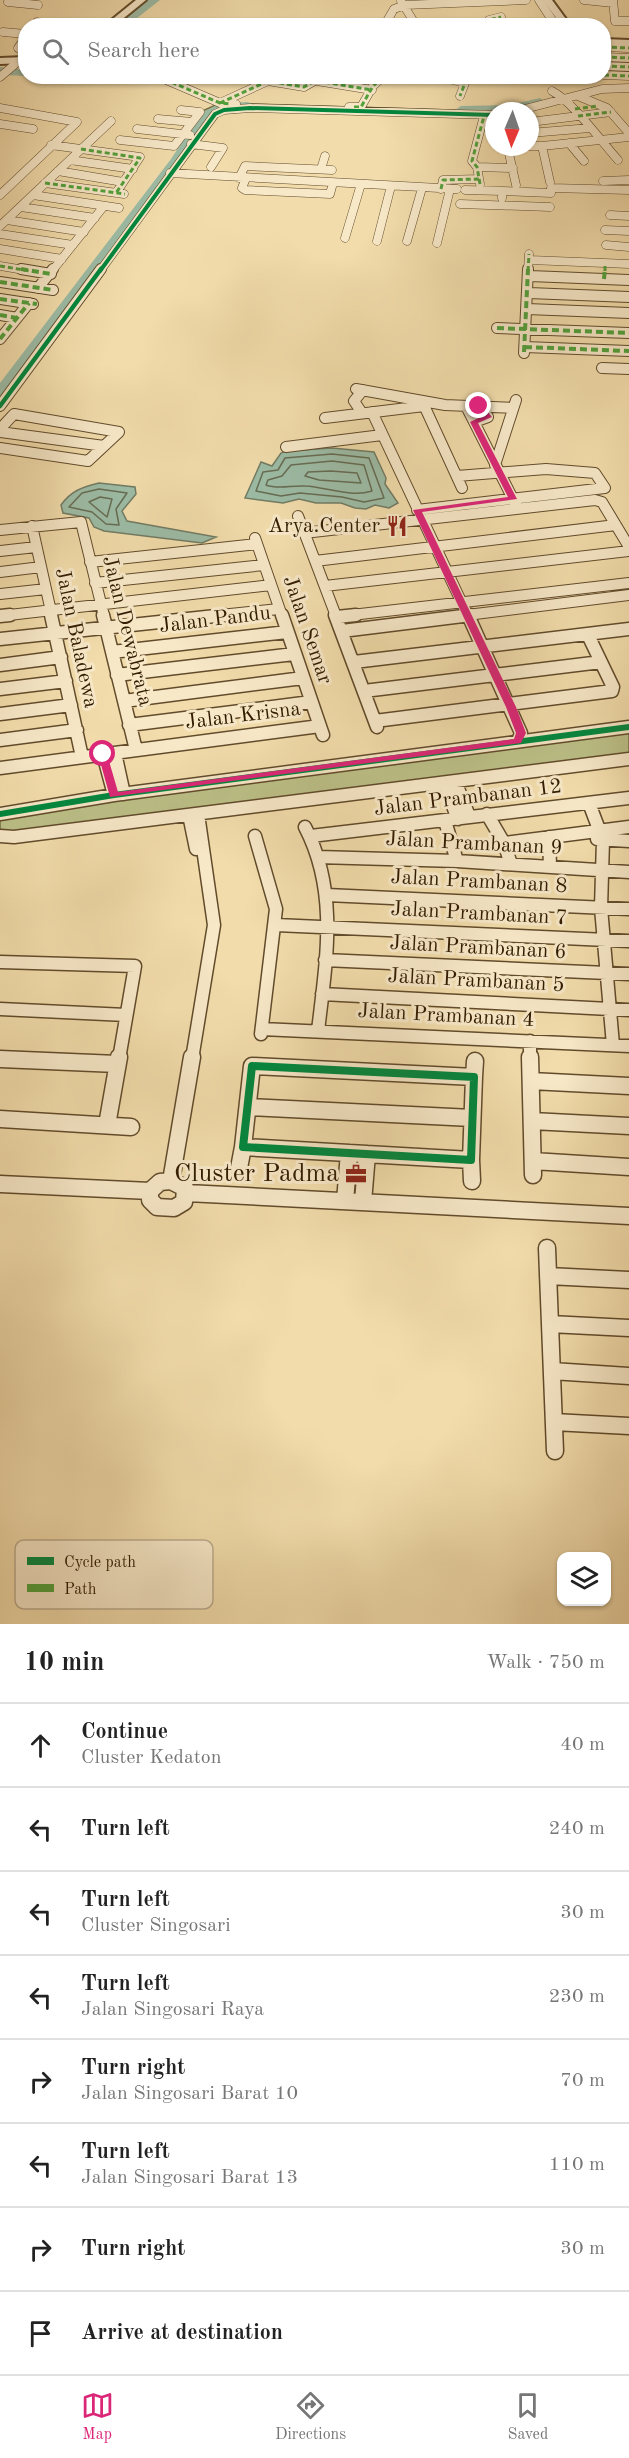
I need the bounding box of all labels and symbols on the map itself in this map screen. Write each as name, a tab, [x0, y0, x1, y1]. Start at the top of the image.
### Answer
north arrow	[485, 102, 539, 156]
route end	[465, 392, 491, 418]
restaurant icon: Arya.Center	[385, 514, 409, 538]
place label: Arya.Center	[268, 516, 380, 537]
street label: Jalan Dewabrata	[98, 554, 156, 708]
street label: Jalan Baladewa	[51, 566, 101, 710]
street label: Jalan Semar	[279, 573, 335, 687]
street label: Jalan Pandu	[158, 603, 272, 637]
street label: Jalan Krisna	[184, 699, 302, 733]
route start	[89, 740, 115, 766]
street label: Jalan Prambanan 12	[373, 776, 563, 820]
street label: Jalan Prambanan 9	[385, 829, 563, 859]
street label: Jalan Prambanan 8	[390, 867, 568, 897]
street label: Jalan Prambanan 7	[390, 899, 568, 929]
street label: Jalan Prambanan 6	[389, 933, 567, 963]
street label: Jalan Prambanan 5	[387, 966, 565, 996]
street label: Jalan Prambanan 4	[357, 1001, 535, 1031]
place label: Cluster Padma	[174, 1161, 339, 1187]
office icon: Cluster Padma	[344, 1162, 368, 1186]
legend	[15, 1540, 213, 1609]
text: Cycle path	[64, 1555, 136, 1571]
text: Path	[64, 1582, 97, 1598]

